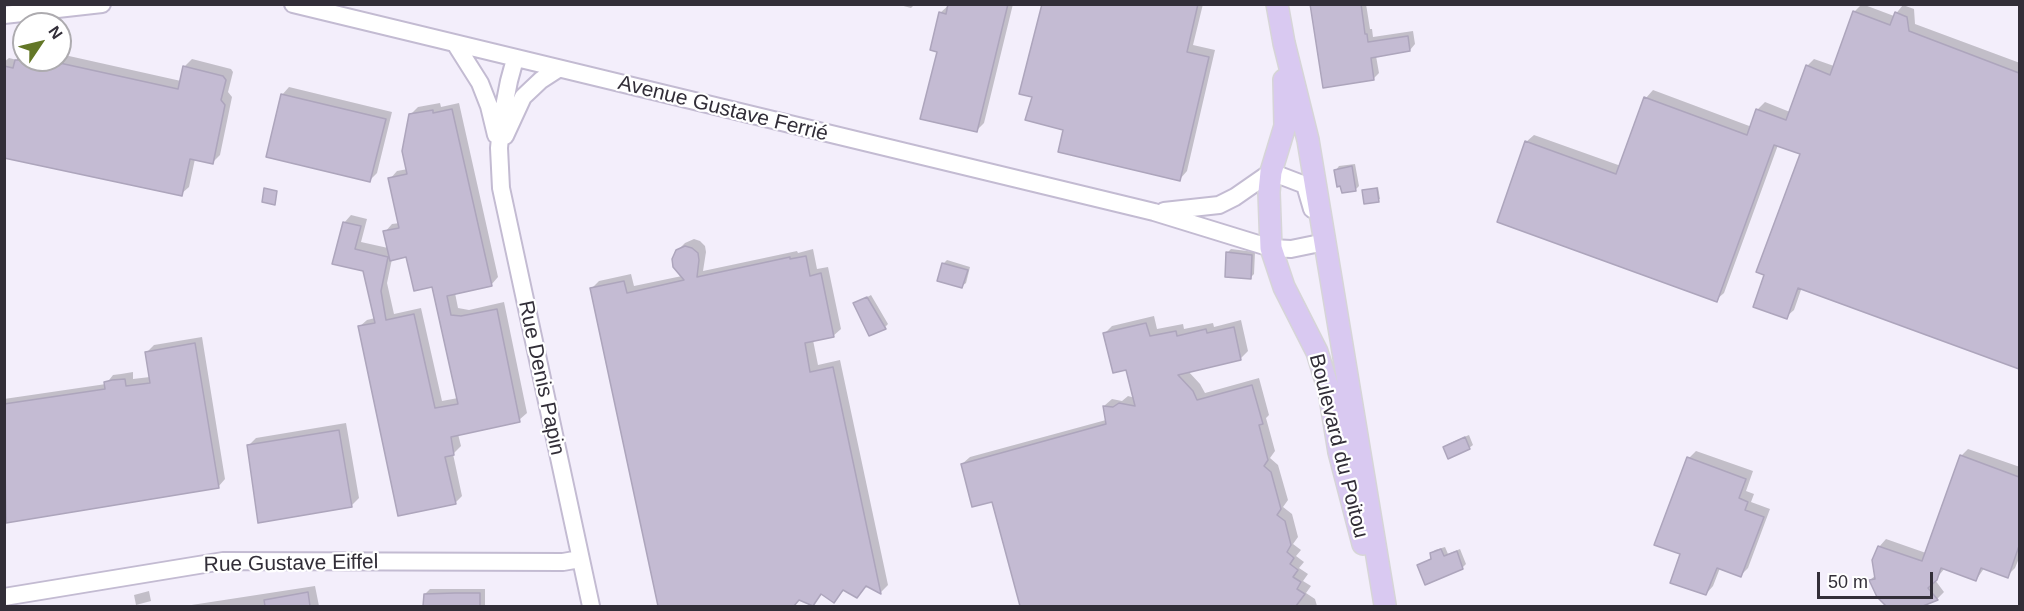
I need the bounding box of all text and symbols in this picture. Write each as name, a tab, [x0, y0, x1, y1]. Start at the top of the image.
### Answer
north arrow	[12, 12, 72, 72]
text: N	[45, 23, 66, 42]
street label: Avenue Gustave Ferrié	[615, 71, 831, 147]
street label: Rue Denis Papin	[512, 298, 570, 458]
street label: Boulevard du Poitou	[1303, 351, 1373, 541]
street label: Rue Gustave Eiffel	[203, 550, 379, 578]
scale bar	[1820, 560, 1936, 598]
text: 50 m	[1828, 572, 1868, 592]

